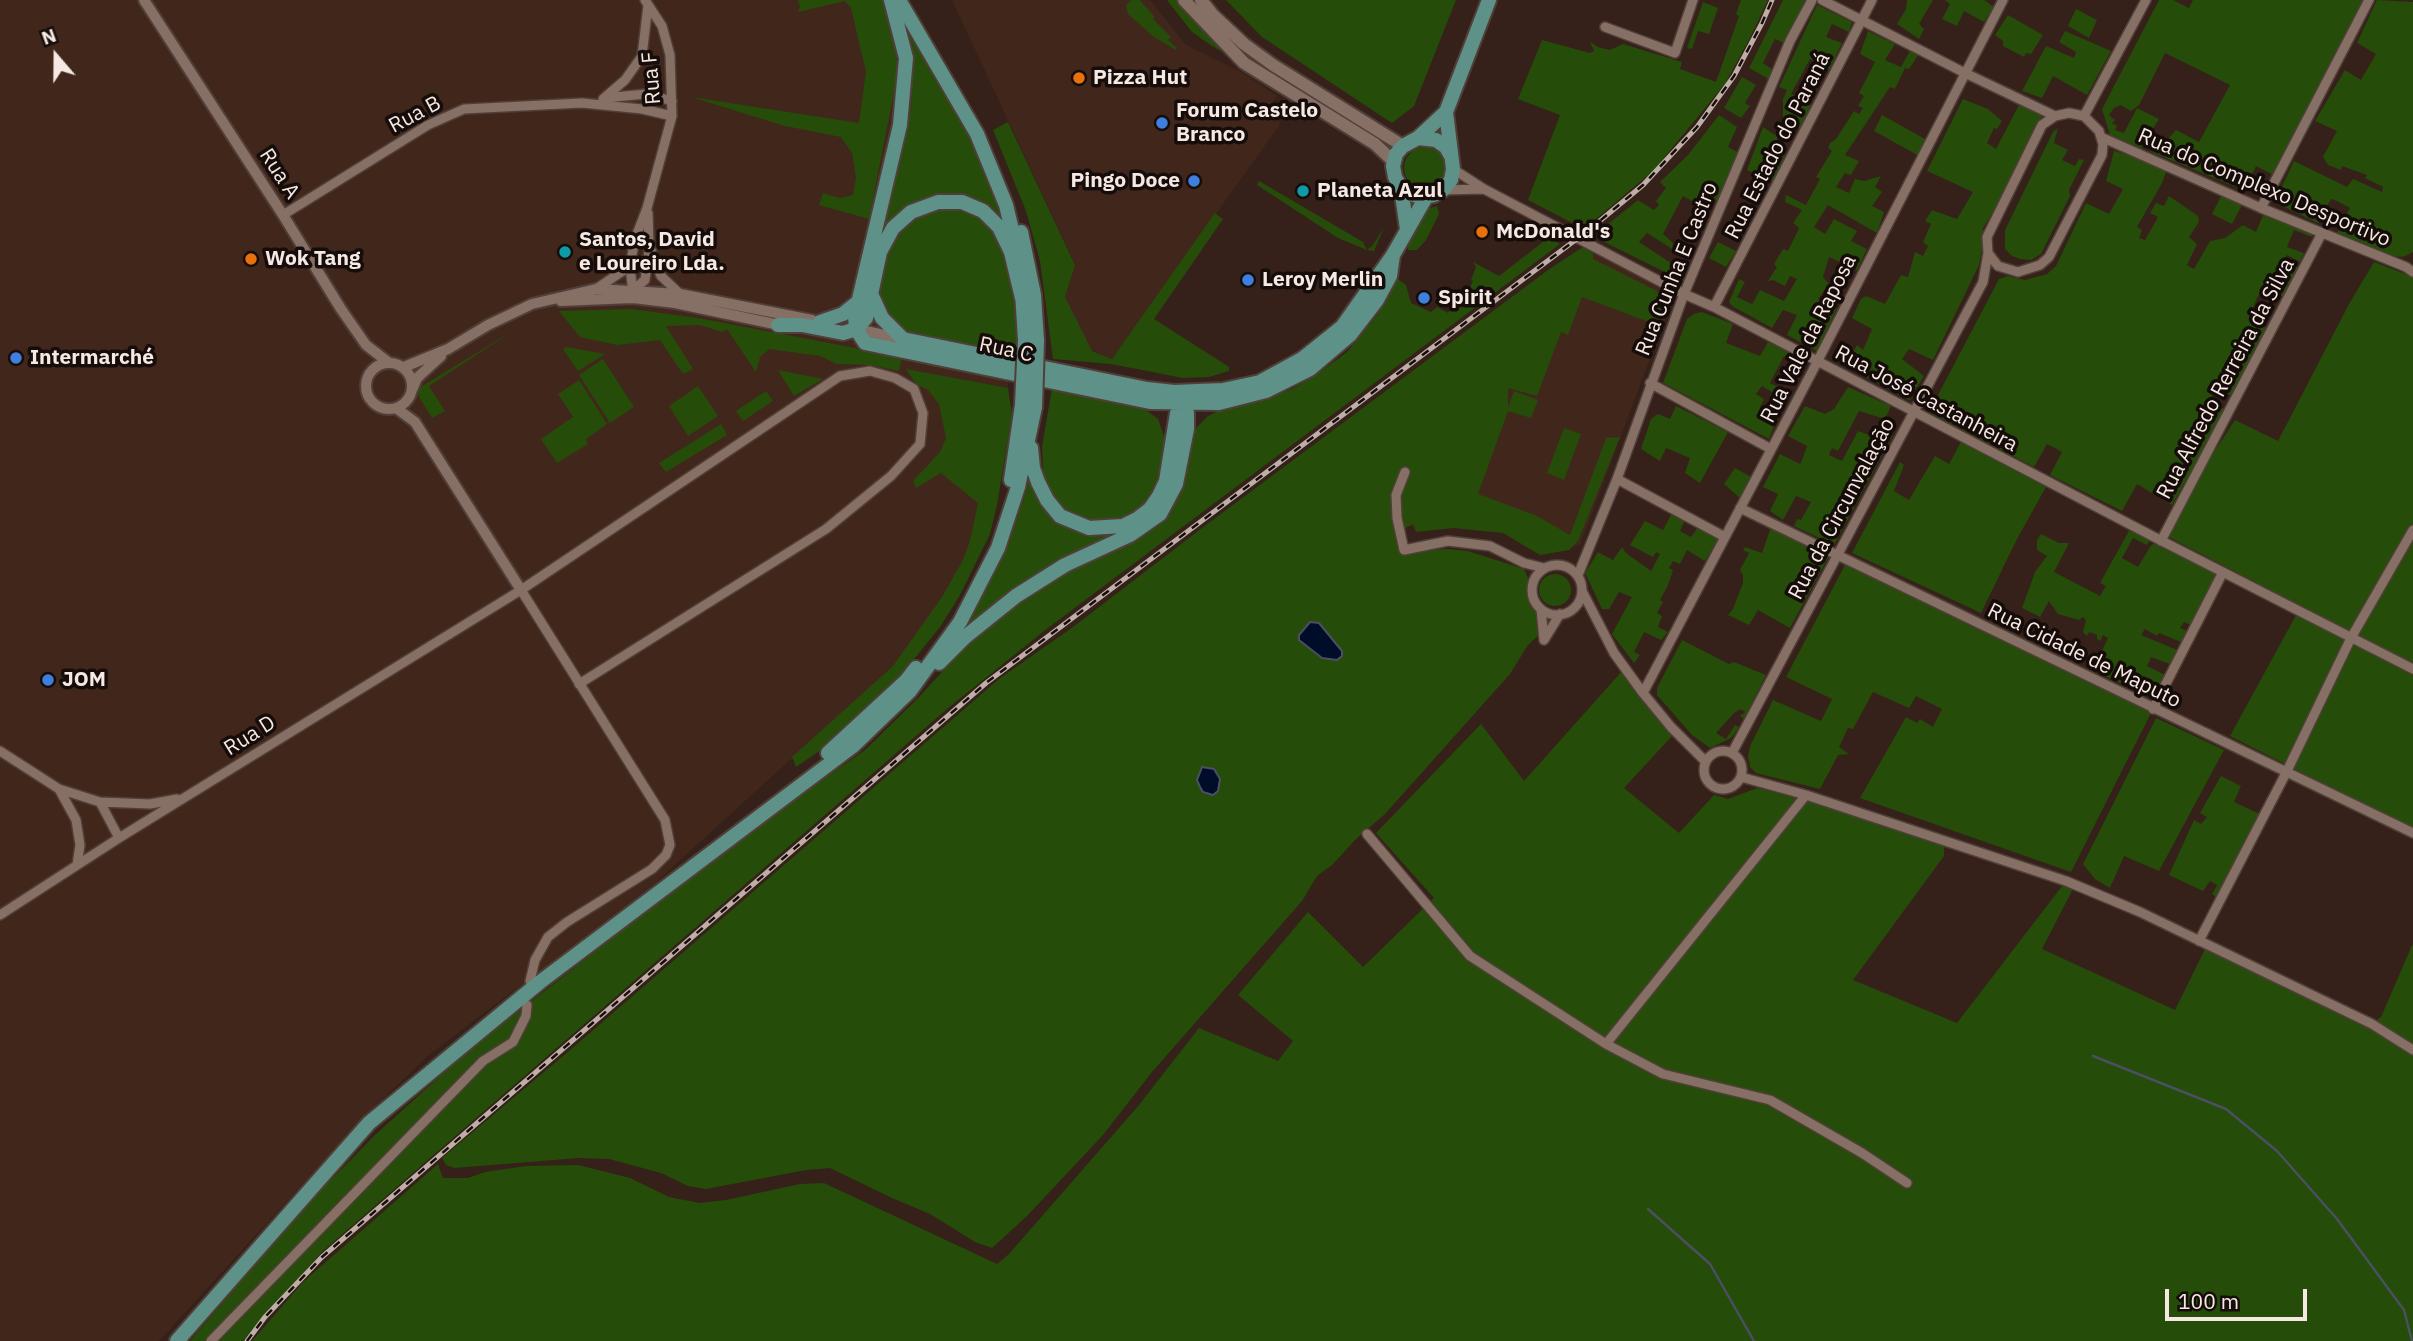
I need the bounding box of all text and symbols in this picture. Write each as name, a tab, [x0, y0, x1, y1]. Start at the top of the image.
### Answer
north arrow	[21, 21, 91, 91]
text: N	[38, 23, 59, 50]
street label: Rua Estado do Paraná	[1720, 49, 1836, 243]
street label: Rua F	[637, 50, 667, 106]
place label: Pizza Hut	[1093, 65, 1187, 91]
marker: Pizza Hut	[1071, 70, 1087, 86]
street label: Rua B	[385, 91, 445, 139]
place label: Forum Castelo Branco	[1176, 98, 1318, 148]
marker: Forum Castelo Branco	[1154, 115, 1170, 131]
street label: Rua do Complexo Desportivo	[2134, 123, 2394, 253]
street label: Rua A	[253, 144, 305, 204]
place label: Pingo Doce	[1070, 168, 1180, 194]
marker: Pingo Doce	[1186, 173, 1202, 189]
place label: Planeta Azul	[1317, 178, 1443, 204]
street label: Rua Cunha E Castro	[1631, 179, 1723, 359]
marker: Planeta Azul	[1295, 183, 1311, 199]
place label: McDonald's	[1496, 219, 1610, 245]
marker: McDonald's	[1474, 224, 1490, 240]
place label: Santos, David e Loureiro Lda.	[579, 227, 725, 277]
marker: Santos, David e Loureiro Lda.	[557, 244, 573, 260]
place label: Wok Tang	[265, 246, 361, 272]
marker: Wok Tang	[243, 251, 259, 267]
street label: Rua Vale da Raposa	[1756, 251, 1862, 427]
street label: Rua Alfredo Rerreira da Silva	[2152, 254, 2300, 504]
place label: Leroy Merlin	[1262, 267, 1383, 293]
marker: Leroy Merlin	[1240, 272, 1256, 288]
place label: Spirit	[1438, 285, 1492, 311]
marker: Spirit	[1416, 290, 1432, 306]
street label: Rua C	[977, 332, 1035, 368]
street label: Rua José Castanheira	[1830, 340, 2022, 458]
place label: Intermarché	[30, 345, 154, 371]
marker: Intermarché	[8, 350, 24, 366]
street label: Rua da Circunvalação	[1783, 414, 1901, 604]
street label: Rua Cidade de Maputo	[1983, 598, 2185, 714]
place label: JOM	[62, 667, 106, 693]
marker: JOM	[40, 672, 56, 688]
street label: Rua D	[220, 711, 280, 761]
scale bar	[2168, 1274, 2310, 1318]
text: 100 m	[2178, 1287, 2239, 1315]

